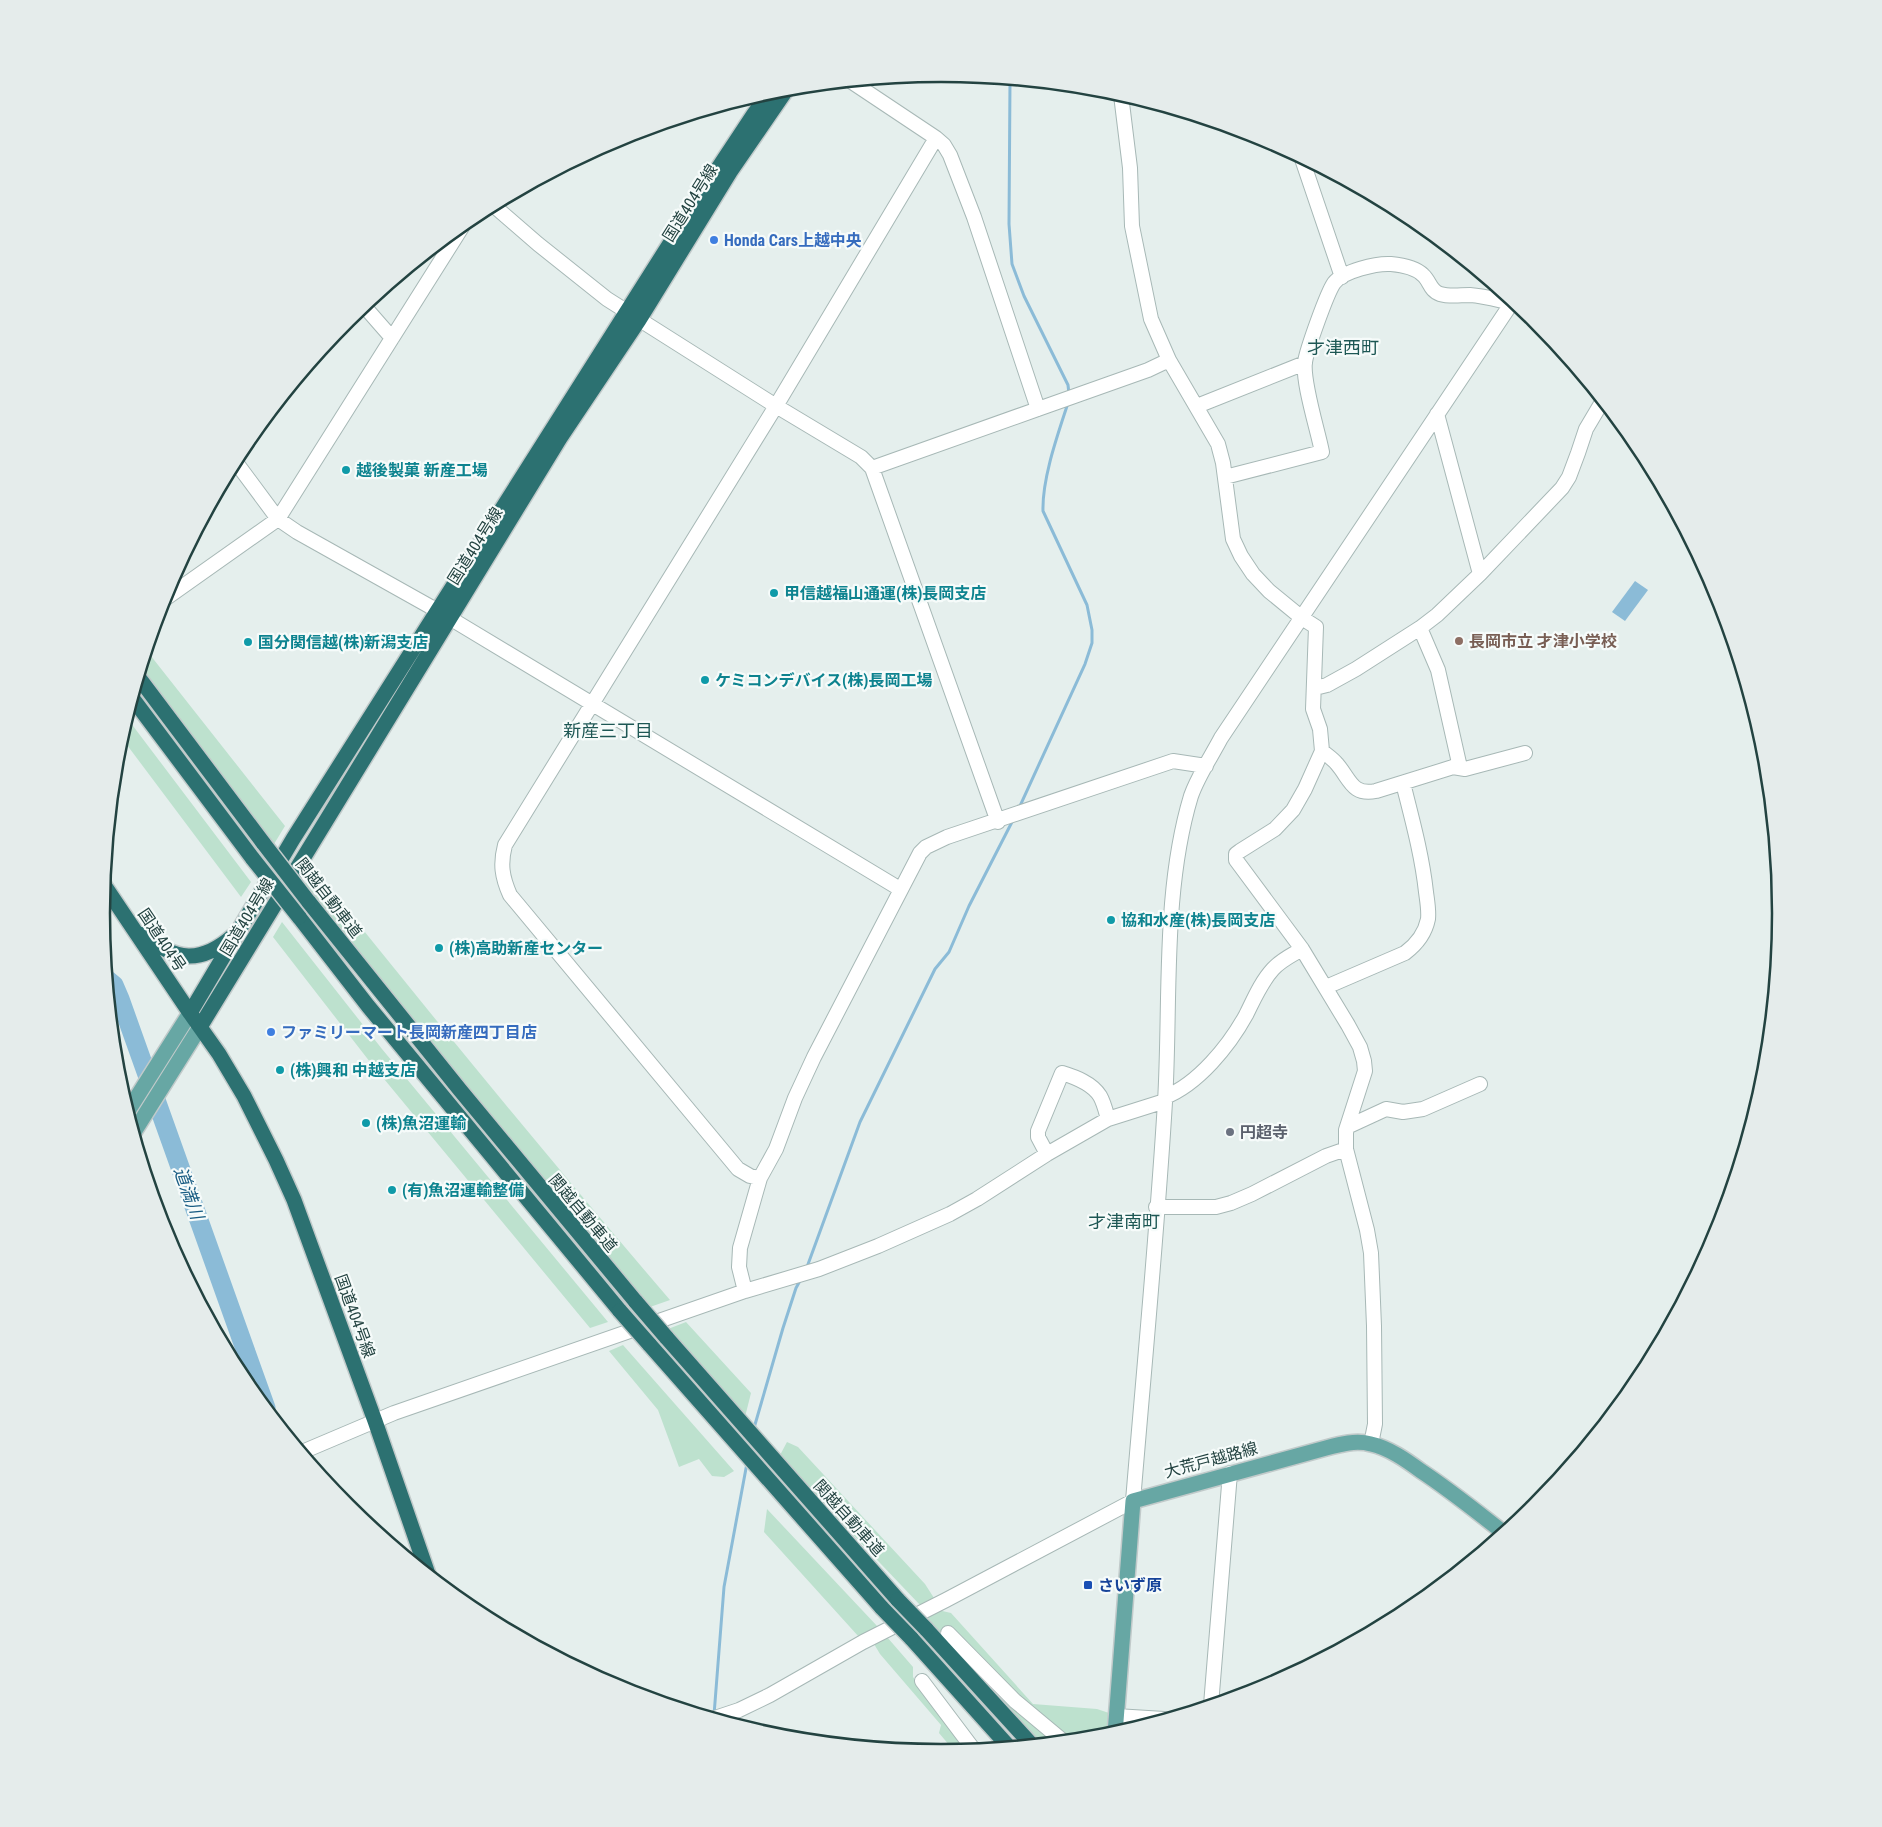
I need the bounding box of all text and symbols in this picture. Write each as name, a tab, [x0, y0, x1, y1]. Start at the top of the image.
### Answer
street label: 国道404号線	[659, 161, 721, 245]
place label: Honda Cars上越中央	[724, 231, 862, 250]
marker: Honda Cars上越中央	[708, 234, 720, 246]
district label: 才津西町	[1307, 337, 1379, 358]
place label: 越後製菓 新産工場	[356, 461, 488, 480]
marker: 越後製菓 新産工場	[340, 464, 352, 476]
street label: 国道404号線	[444, 504, 506, 588]
place label: 甲信越福山通運(株)長岡支店	[784, 584, 986, 603]
marker: 甲信越福山通運(株)長岡支店	[768, 587, 780, 599]
place label: 長岡市立 才津小学校	[1469, 632, 1617, 651]
place label: 国分関信越(株)新潟支店	[258, 633, 428, 652]
marker: 長岡市立 才津小学校	[1453, 635, 1465, 647]
marker: 国分関信越(株)新潟支店	[242, 636, 254, 648]
place label: ケミコンデバイス(株)長岡工場	[715, 671, 932, 690]
marker: ケミコンデバイス(株)長岡工場	[699, 674, 711, 686]
district label: 新産三丁目	[563, 720, 653, 741]
street label: 関越自動車道	[292, 854, 366, 942]
street label: 国道404号線	[216, 875, 278, 959]
street label: 国道404号	[134, 905, 190, 975]
place label: 協和水産(株)長岡支店	[1121, 911, 1275, 930]
marker: 協和水産(株)長岡支店	[1105, 914, 1117, 926]
place label: (株)高助新産センター	[449, 939, 603, 958]
marker: (株)高助新産センター	[433, 942, 445, 954]
place label: ファミリーマート長岡新産四丁目店	[281, 1023, 537, 1042]
marker: ファミリーマート長岡新産四丁目店	[265, 1026, 277, 1038]
place label: (株)興和 中越支店	[290, 1061, 416, 1080]
marker: (株)興和 中越支店	[274, 1064, 286, 1076]
place label: (株)魚沼運輸	[376, 1114, 466, 1133]
marker: (株)魚沼運輸	[360, 1117, 372, 1129]
place label: 円超寺	[1240, 1123, 1288, 1142]
marker: 円超寺	[1224, 1126, 1236, 1138]
water label: 道満川	[170, 1164, 209, 1224]
street label: 関越自動車道	[545, 1170, 621, 1256]
place label: (有)魚沼運輸整備	[402, 1181, 524, 1200]
marker: (有)魚沼運輸整備	[386, 1184, 398, 1196]
district label: 才津南町	[1088, 1211, 1160, 1232]
street label: 国道404号線	[331, 1272, 379, 1360]
street label: 大荒戸越路線	[1162, 1438, 1260, 1482]
street label: 関越自動車道	[810, 1476, 888, 1560]
place label: さいず原	[1098, 1576, 1162, 1595]
marker: さいず原	[1082, 1579, 1094, 1591]

